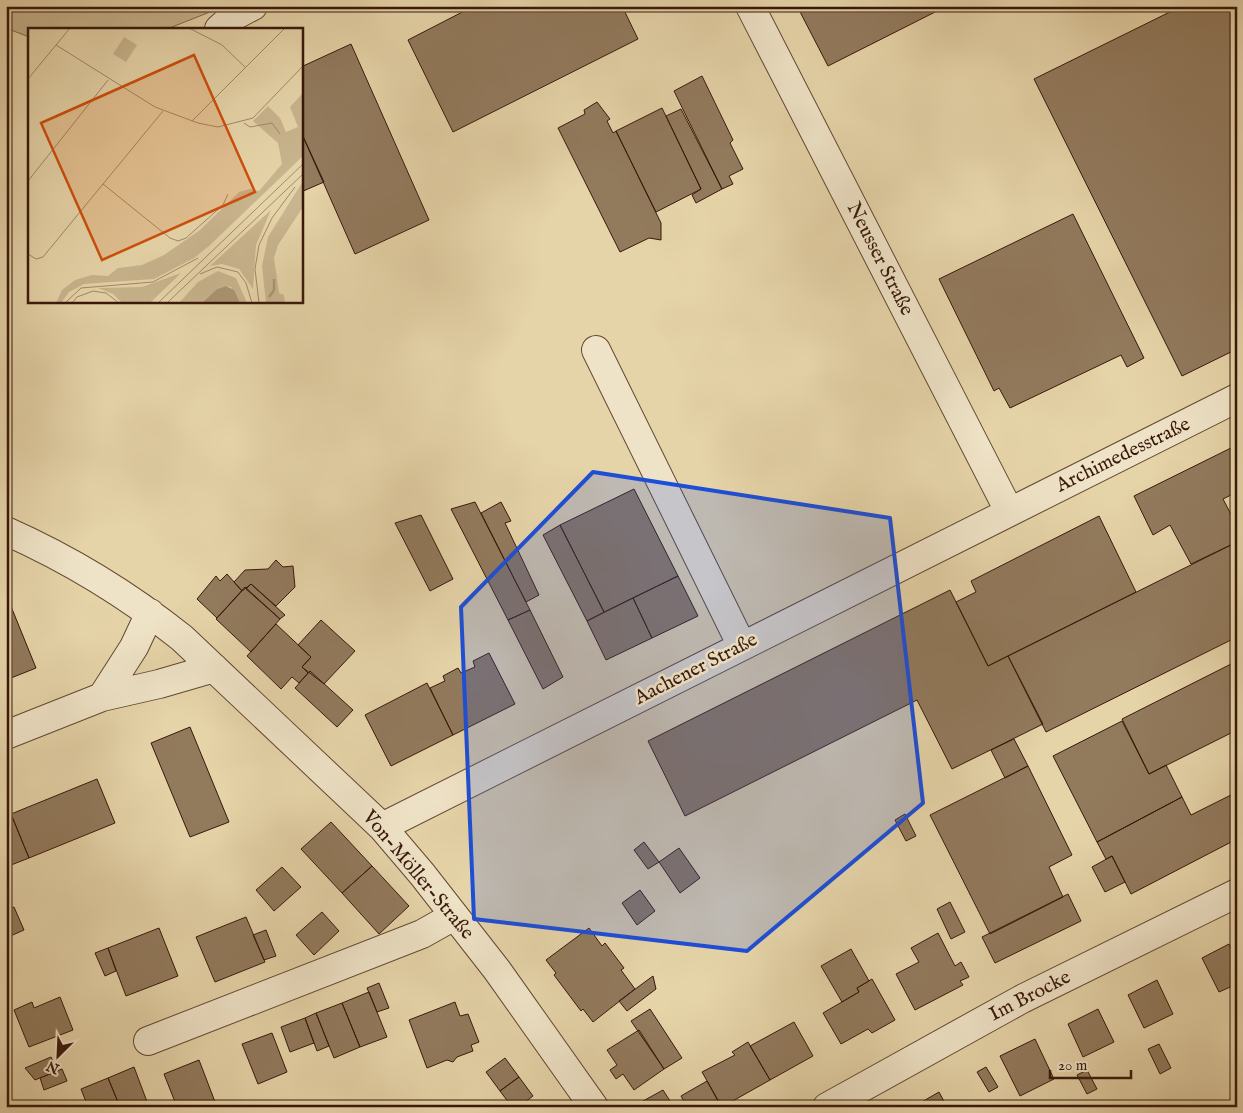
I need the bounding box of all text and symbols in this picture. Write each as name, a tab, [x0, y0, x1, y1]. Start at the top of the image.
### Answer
inset map	[28, 28, 302, 302]
street label: Neusser Straße	[841, 198, 919, 320]
street label: Archimedesstraße	[1051, 412, 1194, 499]
street label: Aachener Straße	[629, 627, 762, 711]
street label: Von-Möller-Straße	[356, 804, 479, 945]
street label: Im Brocke	[985, 965, 1075, 1027]
north arrow	[32, 1030, 82, 1080]
scale bar	[1050, 1048, 1132, 1080]
text: N	[44, 1056, 63, 1078]
text: 20 m	[1058, 1056, 1088, 1075]

